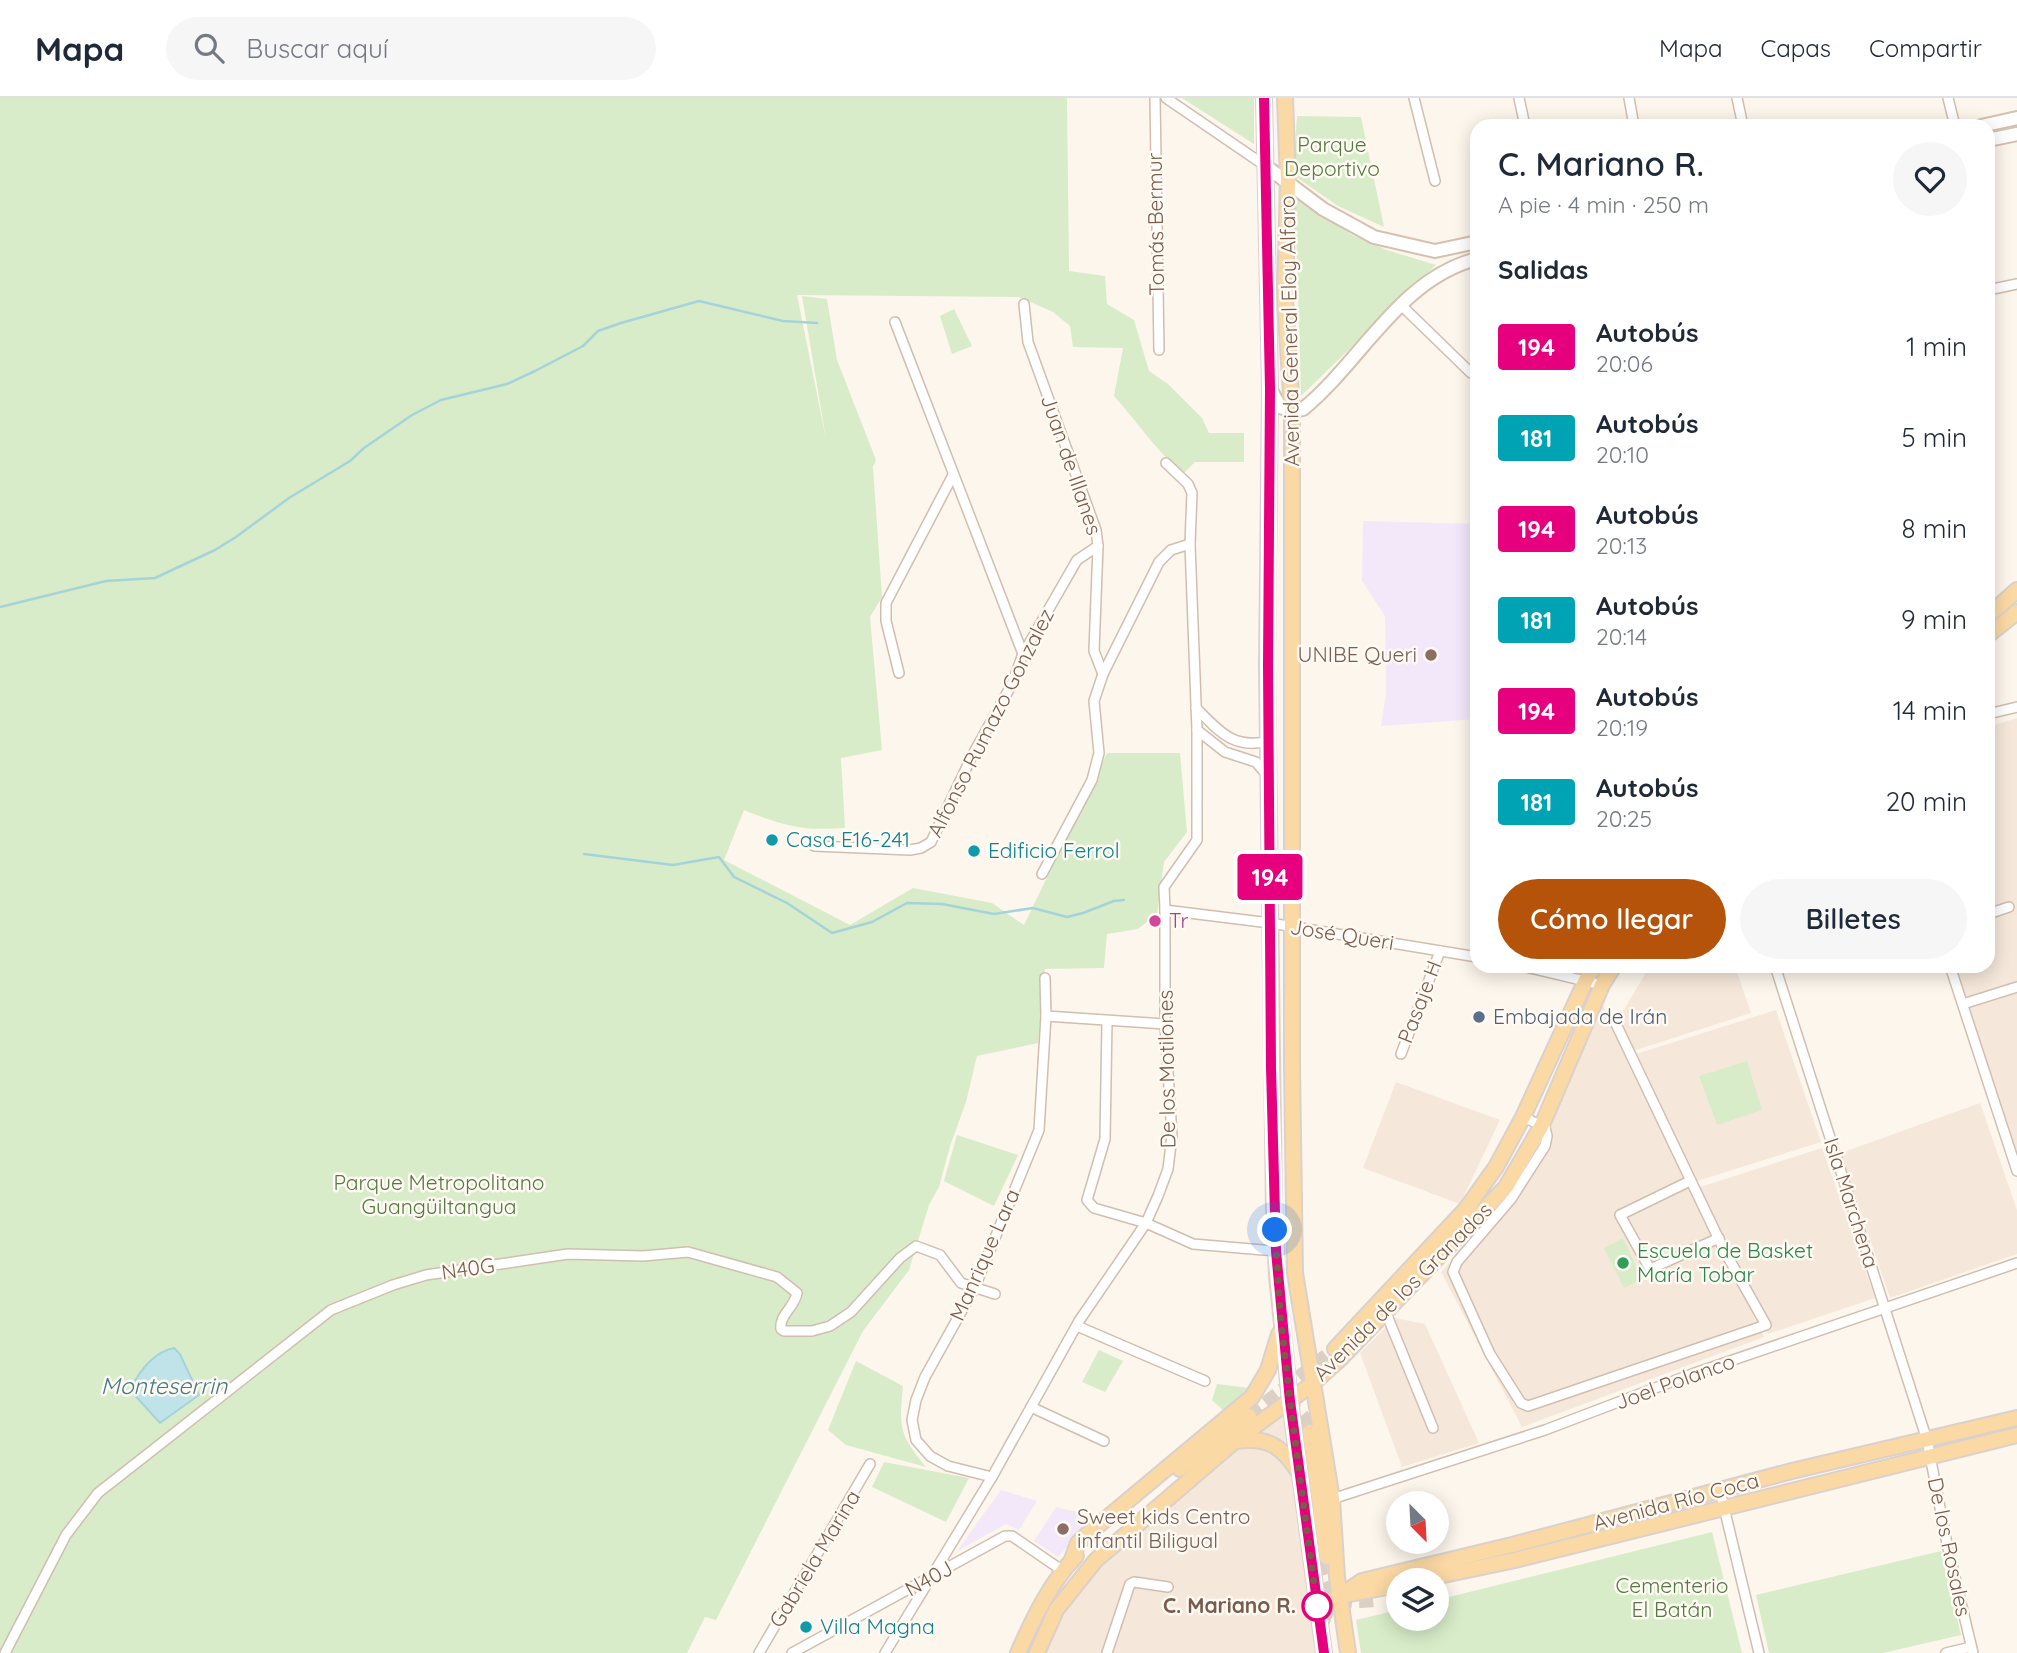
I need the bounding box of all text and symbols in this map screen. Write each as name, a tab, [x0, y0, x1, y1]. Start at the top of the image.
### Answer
search box	[166, 17, 656, 80]
text: Mapa	[35, 28, 124, 69]
icon: search	[190, 29, 228, 67]
text: Buscar aquí	[246, 32, 388, 65]
text: Mapa	[1659, 33, 1723, 63]
text: Capas	[1761, 33, 1831, 63]
text: Compartir	[1869, 33, 1982, 63]
park label: Parque Deportivo	[1284, 131, 1380, 181]
button: heart	[1893, 142, 1967, 216]
text: C. Mariano R.	[1498, 143, 1704, 184]
street label: Tomás Bermur	[1141, 152, 1169, 296]
text: A pie · 4 min · 250 m	[1498, 190, 1709, 219]
street label: Avenida General Eloy Alfaro	[1274, 195, 1304, 467]
text: Salidas	[1498, 253, 1588, 286]
text: Autobús	[1596, 316, 1698, 349]
text: 1 min	[1906, 330, 1967, 363]
text: 194	[1518, 332, 1555, 362]
text: 20:06	[1596, 349, 1653, 378]
street label: Juan de Illanes	[1036, 391, 1108, 538]
text: Autobús	[1596, 407, 1698, 440]
text: 5 min	[1901, 421, 1967, 454]
text: 181	[1521, 423, 1552, 453]
text: 20:10	[1596, 440, 1649, 469]
text: Autobús	[1596, 498, 1698, 531]
text: 8 min	[1902, 512, 1967, 545]
text: 194	[1518, 514, 1555, 544]
text: 20:13	[1596, 531, 1647, 560]
text: Autobús	[1596, 589, 1698, 622]
text: 9 min	[1901, 603, 1967, 636]
street label: Alfonso Rumazo Gonzalez	[921, 604, 1059, 841]
text: 181	[1521, 605, 1552, 635]
text: 20:14	[1596, 622, 1647, 651]
place label: UNIBE Queri	[1297, 641, 1417, 667]
marker: UNIBE Queri	[1423, 647, 1439, 663]
text: Autobús	[1596, 680, 1698, 713]
text: 14 min	[1893, 694, 1967, 727]
text: 194	[1518, 696, 1555, 726]
text: 20:19	[1596, 713, 1648, 742]
text: Autobús	[1596, 771, 1698, 804]
text: 20 min	[1886, 785, 1967, 818]
text: 181	[1521, 787, 1552, 817]
text: 20:25	[1596, 804, 1652, 833]
place label: Casa E16-241	[786, 826, 910, 852]
marker: Casa E16-241	[764, 832, 780, 848]
place label: Edificio Ferrol	[988, 837, 1120, 863]
marker: Edificio Ferrol	[966, 843, 982, 859]
line badge: 194	[1230, 854, 1310, 900]
text: 194	[1251, 862, 1289, 892]
button: Cómo llegar	[1498, 879, 1726, 959]
button: Billetes	[1740, 879, 1967, 959]
place label: Tr	[1169, 907, 1189, 933]
marker: Tr	[1147, 913, 1163, 929]
street label: José Queri	[1288, 913, 1396, 955]
street label: Pasaje H	[1391, 957, 1447, 1047]
street label: De los Motilones	[1152, 990, 1180, 1149]
place label: Embajada de Irán	[1493, 1003, 1667, 1029]
marker: Embajada de Irán	[1471, 1009, 1487, 1025]
street label: Isla Marchena	[1819, 1134, 1885, 1271]
park label: Parque Metropolitano Guangüiltangua	[333, 1169, 545, 1219]
street label: Manrique Lara	[943, 1185, 1025, 1325]
street label: Avenida de los Granados	[1307, 1196, 1497, 1386]
your location	[1257, 1212, 1292, 1247]
place label: Escuela de Basket María Tobar	[1637, 1237, 1813, 1287]
street label: N40G	[440, 1251, 496, 1285]
marker: Escuela de Basket María Tobar	[1615, 1255, 1631, 1271]
street label: Joel Polanco	[1611, 1347, 1738, 1415]
water label: Monteserrin	[101, 1371, 228, 1400]
street label: Avenida Río Coca	[1590, 1466, 1762, 1536]
street label: De los Rosales	[1923, 1475, 1977, 1619]
street label: Gabriela Marina	[763, 1485, 865, 1632]
north arrow	[1386, 1491, 1449, 1554]
map controls	[1386, 1491, 1449, 1631]
place label: Sweet kids Centro infantil Biligual	[1077, 1503, 1250, 1553]
marker: Sweet kids Centro infantil Biligual	[1055, 1521, 1071, 1537]
street label: N40J	[900, 1555, 957, 1602]
button: layers	[1386, 1568, 1449, 1631]
park label: Cementerio El Batán	[1616, 1572, 1728, 1622]
marker: C. Mariano R.	[1302, 1591, 1332, 1621]
place label: C. Mariano R.	[1163, 1592, 1296, 1618]
place label: Villa Magna	[820, 1613, 935, 1639]
marker: Villa Magna	[798, 1619, 814, 1635]

